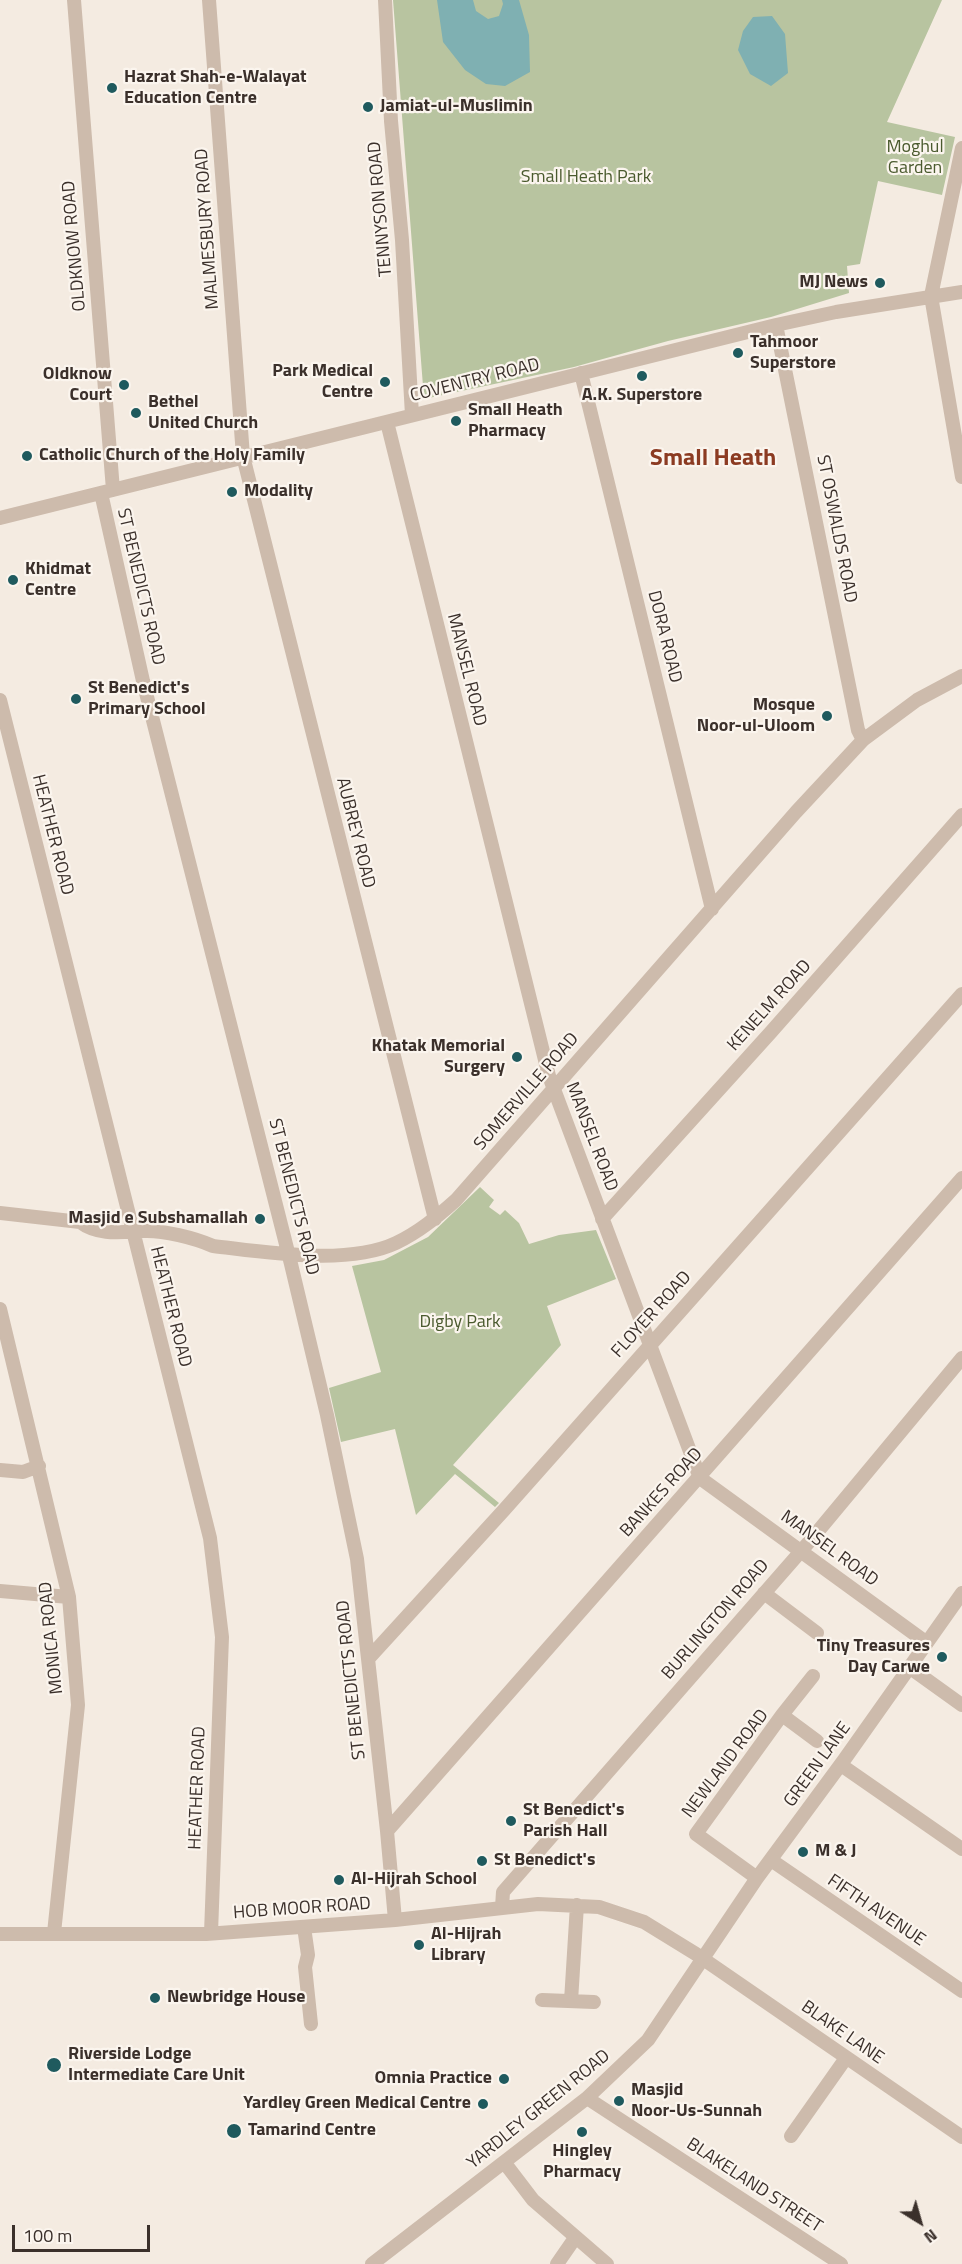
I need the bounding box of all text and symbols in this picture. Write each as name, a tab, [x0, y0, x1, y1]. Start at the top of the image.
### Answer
place label: Hazrat Shah-e-Walayat Education Centre	[124, 67, 307, 110]
marker: Hazrat Shah-e-Walayat Education Centre	[105, 81, 119, 95]
place label: Jamiat-ul-Muslimin	[380, 96, 533, 118]
marker: Jamiat-ul-Muslimin	[361, 100, 375, 114]
park label: Moghul Garden	[886, 137, 944, 180]
street label: TENNYSON ROAD	[364, 140, 398, 278]
street label: MALMESBURY ROAD	[192, 148, 224, 310]
park label: Small Heath Park	[521, 167, 651, 189]
street label: OLDKNOW ROAD	[59, 180, 91, 312]
place label: MJ News	[799, 272, 868, 294]
marker: MJ News	[873, 276, 887, 290]
place label: Tahmoor Superstore	[750, 332, 836, 374]
marker: Tahmoor Superstore	[731, 346, 745, 360]
street label: COVENTRY ROAD	[408, 354, 542, 408]
place label: Park Medical Centre	[272, 361, 373, 404]
place label: Oldknow Court	[43, 364, 112, 406]
marker: A.K. Superstore	[635, 369, 649, 383]
marker: Park Medical Centre	[378, 375, 392, 389]
marker: Oldknow Court	[117, 378, 131, 392]
place label: A.K. Superstore	[582, 385, 702, 407]
place label: Bethel United Church	[148, 392, 258, 434]
place label: Small Heath Pharmacy	[468, 400, 563, 442]
marker: Bethel United Church	[129, 406, 143, 420]
marker: Small Heath Pharmacy	[449, 414, 463, 428]
place label: Catholic Church of the Holy Family	[39, 445, 305, 467]
district label: Small Heath	[650, 445, 776, 473]
marker: Catholic Church of the Holy Family	[20, 449, 34, 463]
street label: ST OSWALDS ROAD	[811, 453, 861, 605]
place label: Modality	[244, 481, 313, 503]
marker: Modality	[225, 485, 239, 499]
street label: ST BENEDICTS ROAD	[111, 506, 169, 668]
place label: Khidmat Centre	[25, 559, 91, 602]
marker: Khidmat Centre	[6, 573, 20, 587]
street label: DORA ROAD	[642, 589, 686, 685]
street label: MANSEL ROAD	[442, 611, 490, 729]
place label: St Benedict's Primary School	[88, 678, 206, 720]
marker: St Benedict's Primary School	[69, 692, 83, 706]
place label: Mosque Noor-ul-Uloom	[697, 695, 815, 738]
marker: Mosque Noor-ul-Uloom	[820, 709, 834, 723]
street label: HEATHER ROAD	[27, 772, 77, 898]
street label: AUBREY ROAD	[331, 776, 379, 890]
street label: KENELM ROAD	[723, 956, 817, 1056]
street label: SOMERVILLE ROAD	[470, 1029, 584, 1155]
place label: Khatak Memorial Surgery	[372, 1036, 505, 1078]
marker: Khatak Memorial Surgery	[510, 1050, 524, 1064]
street label: MANSEL ROAD	[560, 1079, 622, 1195]
street label: ST BENEDICTS ROAD	[263, 1117, 323, 1277]
place label: Masjid e Subshamallah	[68, 1208, 248, 1230]
marker: Masjid e Subshamallah	[253, 1212, 267, 1226]
street label: HEATHER ROAD	[145, 1244, 195, 1370]
street label: FLOYER ROAD	[608, 1267, 696, 1363]
park label: Digby Park	[419, 1312, 501, 1334]
street label: BANKES ROAD	[616, 1444, 708, 1542]
street label: MANSEL ROAD	[776, 1506, 882, 1592]
street label: BURLINGTON ROAD	[658, 1555, 774, 1685]
street label: MONICA ROAD	[35, 1581, 69, 1695]
street label: ST BENEDICTS ROAD	[333, 1599, 371, 1761]
place label: Tiny Treasures Day Carwe	[817, 1636, 930, 1678]
marker: Tiny Treasures Day Carwe	[935, 1650, 949, 1664]
street label: NEWLAND ROAD	[678, 1705, 774, 1823]
street label: GREEN LANE	[780, 1718, 856, 1812]
street label: HEATHER ROAD	[185, 1726, 211, 1850]
place label: St Benedict's Parish Hall	[523, 1800, 624, 1842]
marker: St Benedict's Parish Hall	[504, 1814, 518, 1828]
place label: M & J	[815, 1841, 856, 1863]
marker: M & J	[796, 1845, 810, 1859]
place label: St Benedict's	[494, 1850, 595, 1872]
marker: St Benedict's	[475, 1854, 489, 1868]
place label: Al-Hijrah School	[351, 1869, 477, 1891]
street label: FIFTH AVENUE	[823, 1870, 929, 1952]
marker: Al-Hijrah School	[332, 1873, 346, 1887]
street label: HOB MOOR ROAD	[232, 1893, 372, 1925]
place label: Al-Hijrah Library	[431, 1924, 501, 1966]
marker: Al-Hijrah Library	[412, 1938, 426, 1952]
place label: Newbridge House	[167, 1987, 305, 2009]
marker: Newbridge House	[148, 1991, 162, 2005]
street label: BLAKE LANE	[796, 1997, 888, 2069]
place label: Riverside Lodge Intermediate Care Unit	[68, 2044, 245, 2086]
street label: YARDLEY GREEN ROAD	[463, 2046, 615, 2174]
marker: Riverside Lodge Intermediate Care Unit	[45, 2056, 63, 2074]
place label: Omnia Practice	[375, 2068, 492, 2090]
marker: Omnia Practice	[497, 2072, 511, 2086]
place label: Masjid Noor-Us-Sunnah	[631, 2080, 762, 2122]
place label: Yardley Green Medical Centre	[243, 2093, 471, 2115]
marker: Masjid Noor-Us-Sunnah	[612, 2094, 626, 2108]
marker: Yardley Green Medical Centre	[476, 2097, 490, 2111]
place label: Tamarind Centre	[248, 2120, 376, 2142]
marker: Tamarind Centre	[225, 2122, 243, 2140]
marker: Hingley Pharmacy	[575, 2125, 589, 2139]
street label: BLAKELAND STREET	[682, 2134, 826, 2238]
place label: Hingley Pharmacy	[543, 2141, 621, 2184]
north arrow	[890, 2192, 950, 2252]
scale bar	[15, 2213, 153, 2251]
text: 100 m	[23, 2222, 72, 2249]
text: N	[919, 2223, 942, 2249]

